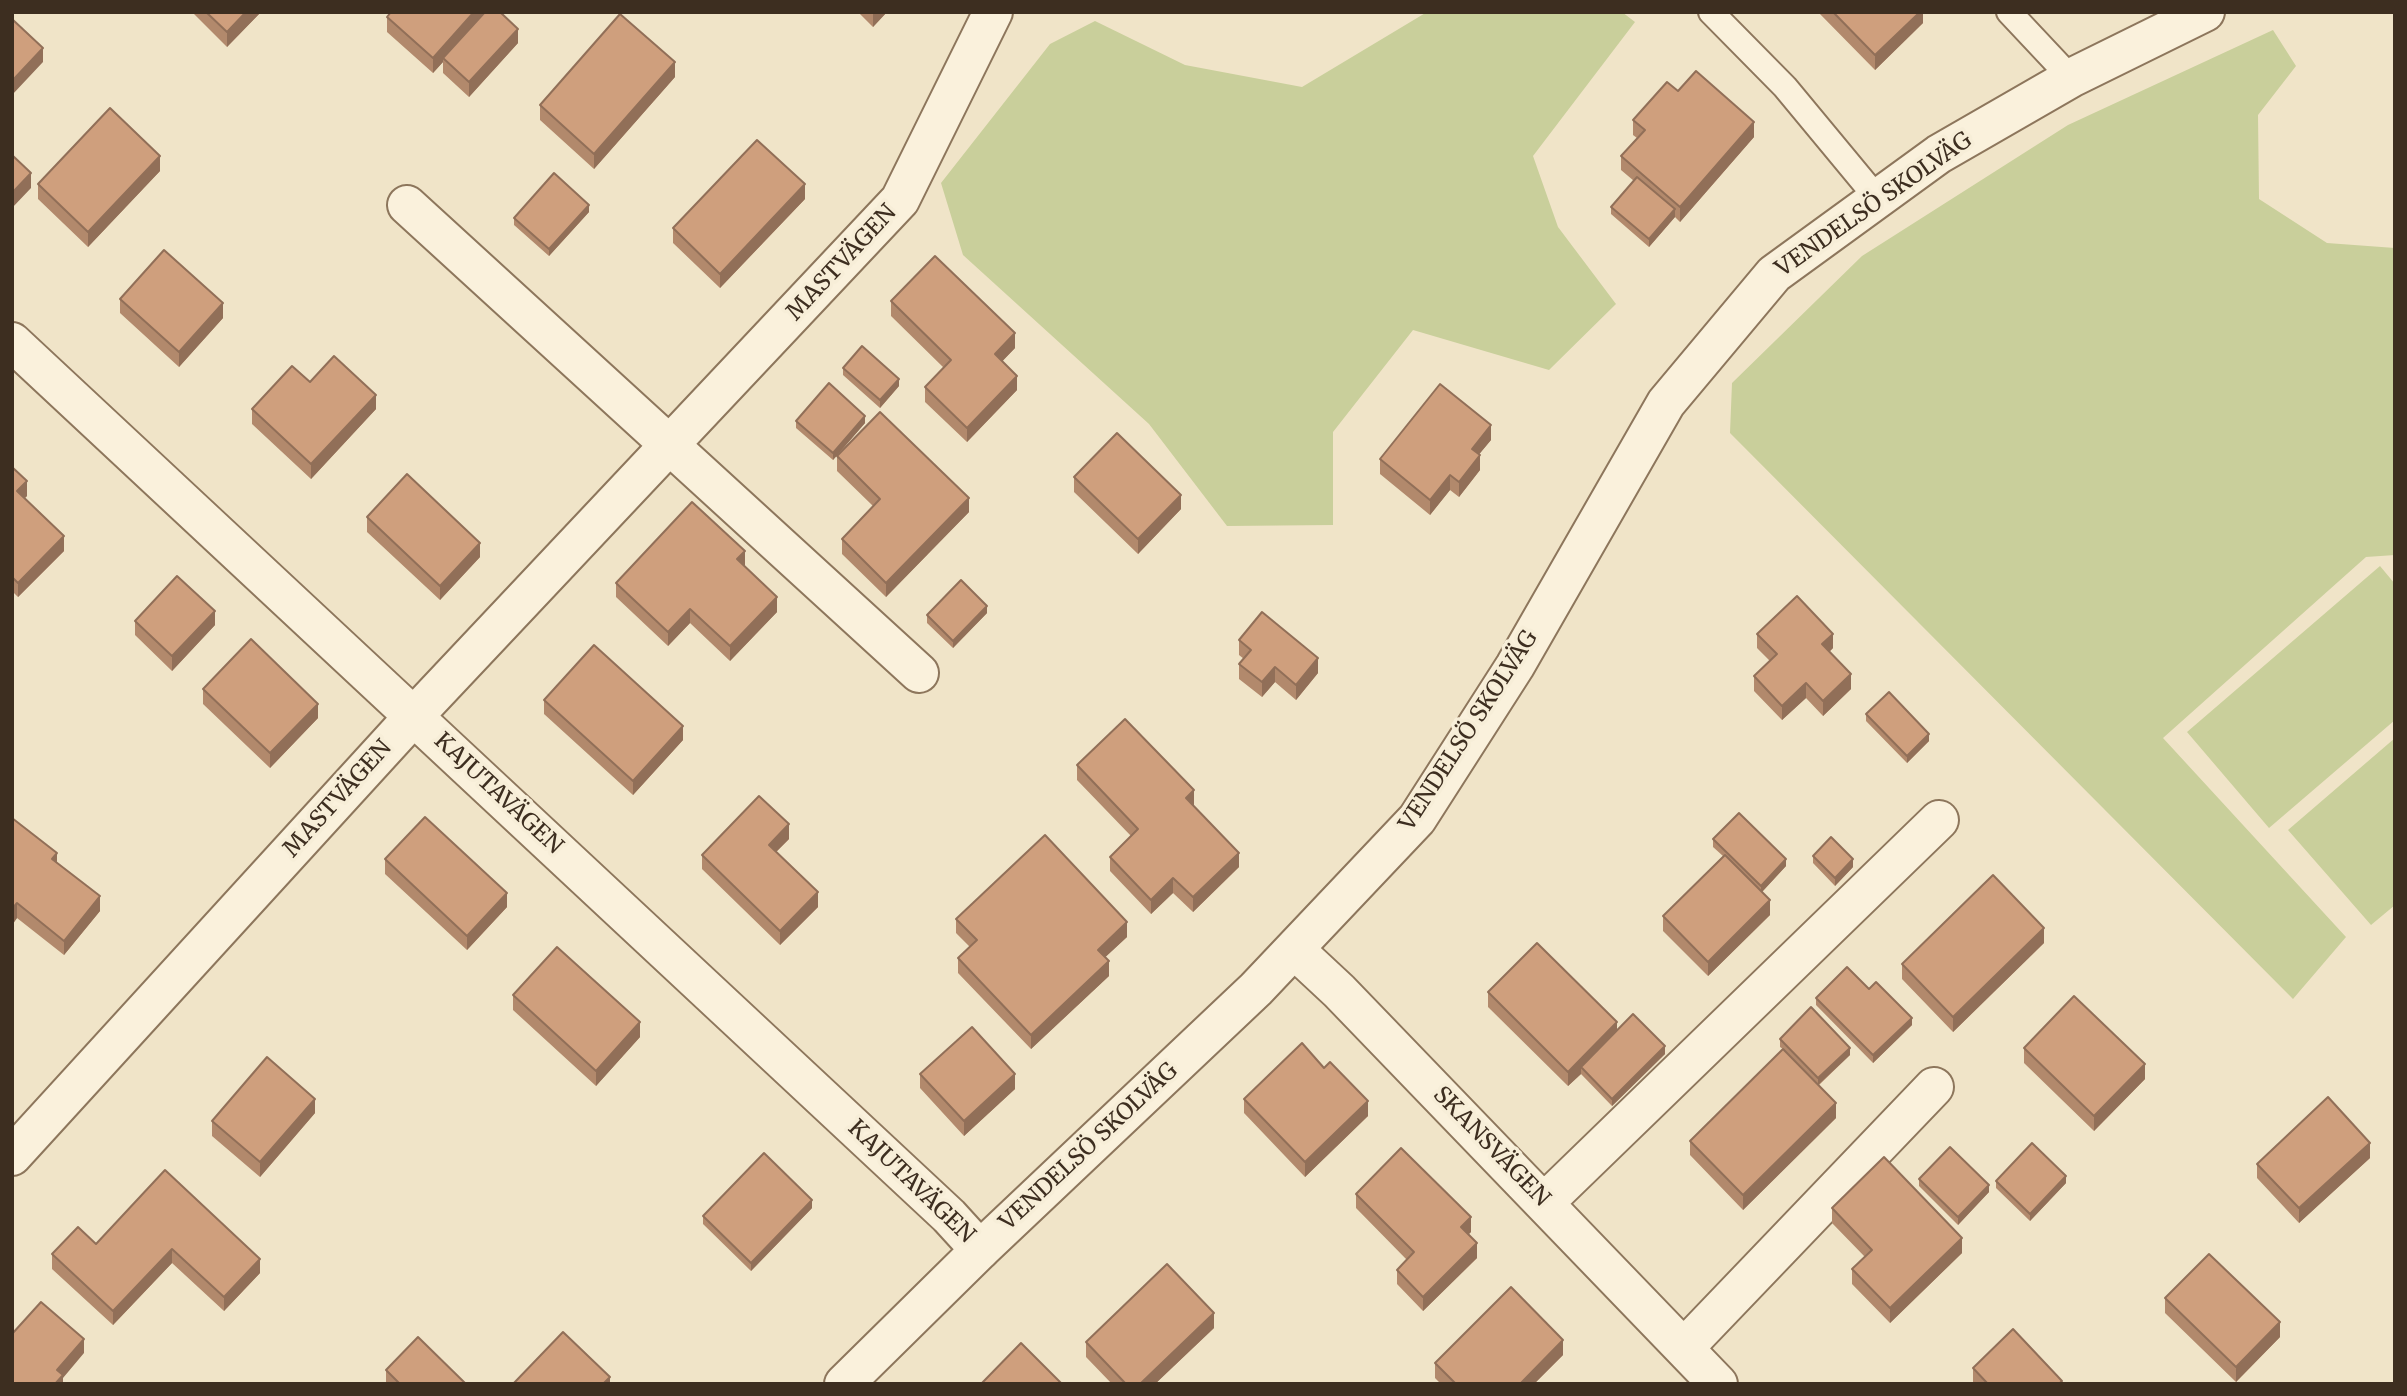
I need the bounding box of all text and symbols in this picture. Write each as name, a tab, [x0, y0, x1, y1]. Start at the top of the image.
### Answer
street label: VENDELSÖ SKOLVÄG	[1771, 127, 1977, 283]
street label: MASTVÄGEN	[781, 200, 903, 326]
street label: VENDELSÖ SKOLVÄG	[1394, 626, 1544, 836]
street label: KAJUTAVÄGEN	[428, 727, 568, 861]
street label: MASTVÄGEN	[278, 735, 398, 863]
street label: VENDELSÖ SKOLVÄG	[994, 1057, 1184, 1237]
street label: SKANSVÄGEN	[1427, 1081, 1555, 1213]
street label: KAJUTAVÄGEN	[842, 1115, 980, 1249]

